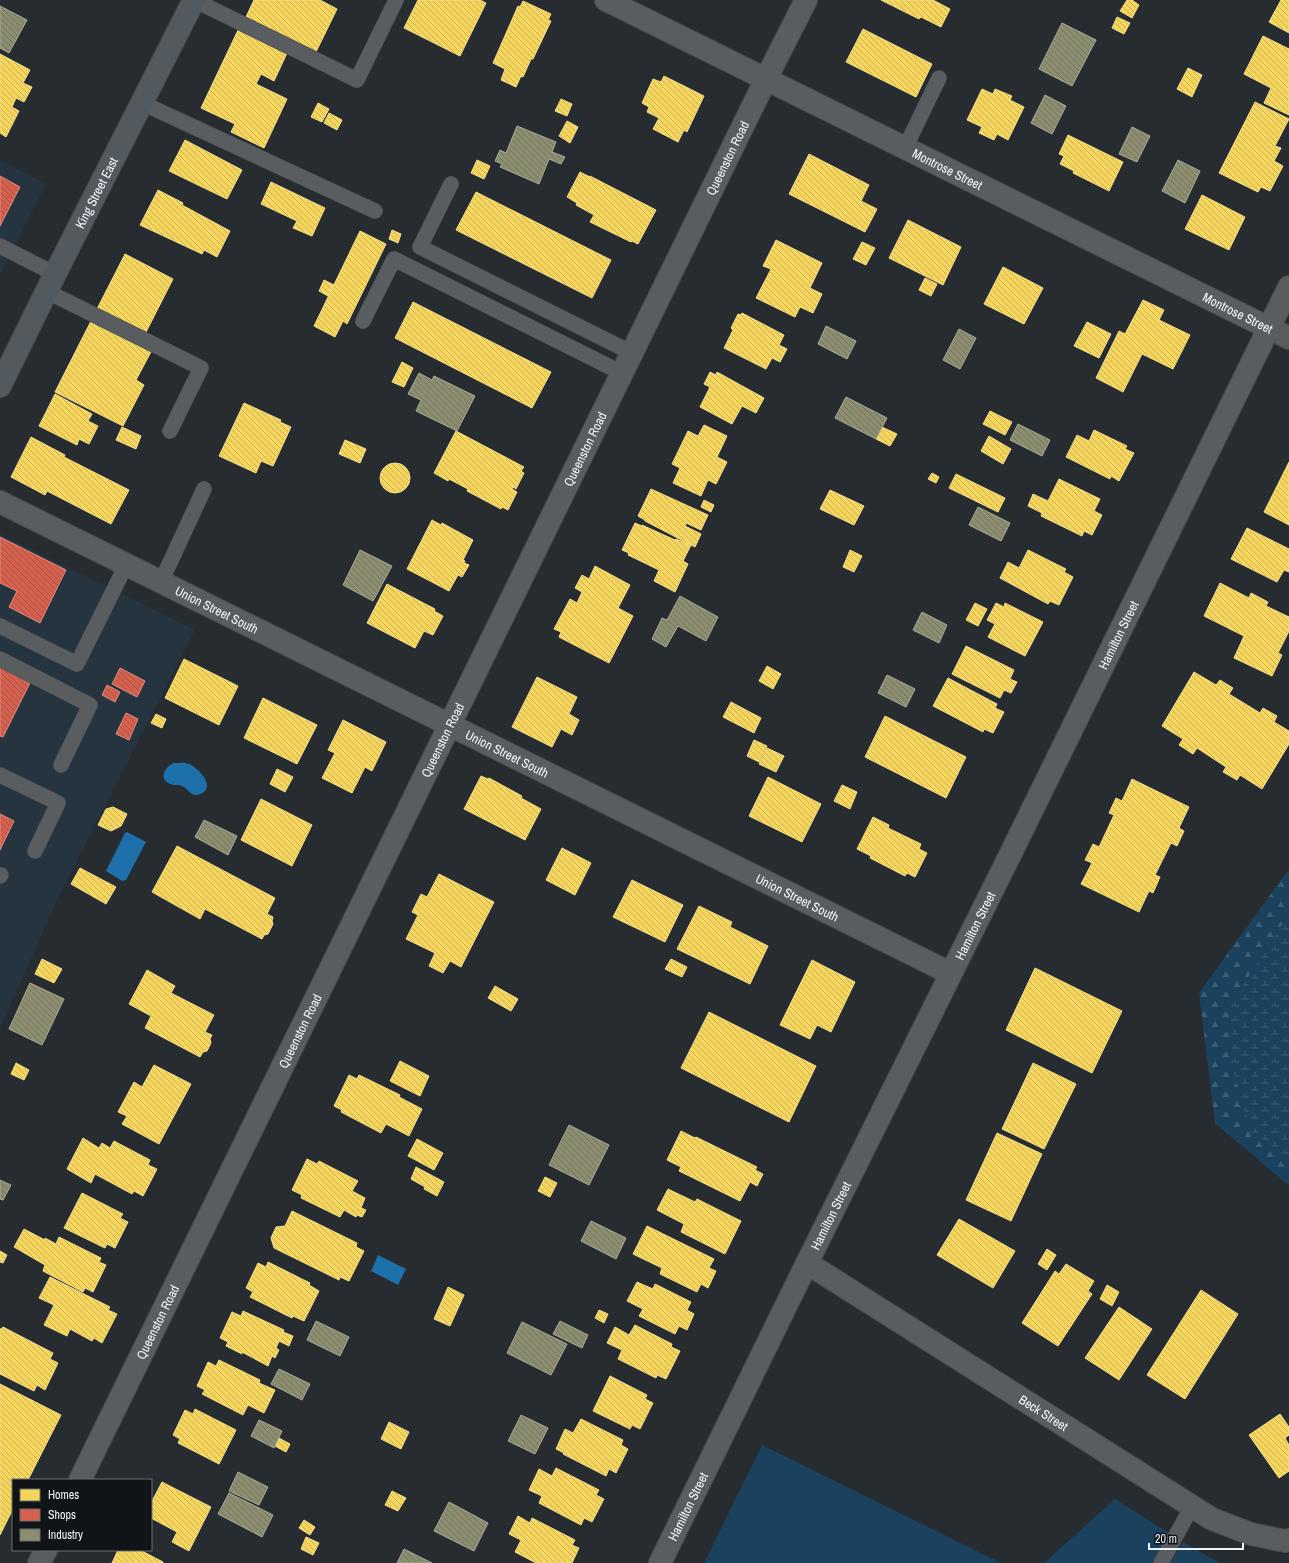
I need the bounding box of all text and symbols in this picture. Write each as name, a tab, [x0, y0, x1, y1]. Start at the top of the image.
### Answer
street label: Queenston Road	[702, 118, 753, 198]
street label: Montrose Street	[910, 145, 985, 193]
street label: King Street East	[71, 154, 121, 231]
street label: Montrose Street	[1200, 288, 1276, 337]
street label: Queenston Road	[559, 409, 610, 489]
street label: Union Street South	[172, 582, 261, 637]
street label: Hamilton Street	[1094, 598, 1142, 672]
street label: Queenston Road	[417, 700, 468, 780]
street label: Union Street South	[463, 726, 552, 781]
street label: Union Street South	[753, 870, 842, 925]
street label: Hamilton Street	[951, 889, 999, 963]
street label: Queenston Road	[274, 991, 325, 1071]
street label: Hamilton Street	[806, 1179, 855, 1253]
street label: Queenston Road	[132, 1282, 183, 1362]
street label: Beck Street	[1016, 1391, 1072, 1435]
street label: Hamilton Street	[664, 1469, 712, 1543]
legend	[12, 1479, 152, 1551]
text: Homes	[48, 1487, 79, 1503]
text: Shops	[48, 1507, 76, 1523]
scale bar	[1149, 1525, 1243, 1551]
text: Industry	[48, 1527, 83, 1543]
text: 20 m	[1155, 1531, 1177, 1547]

